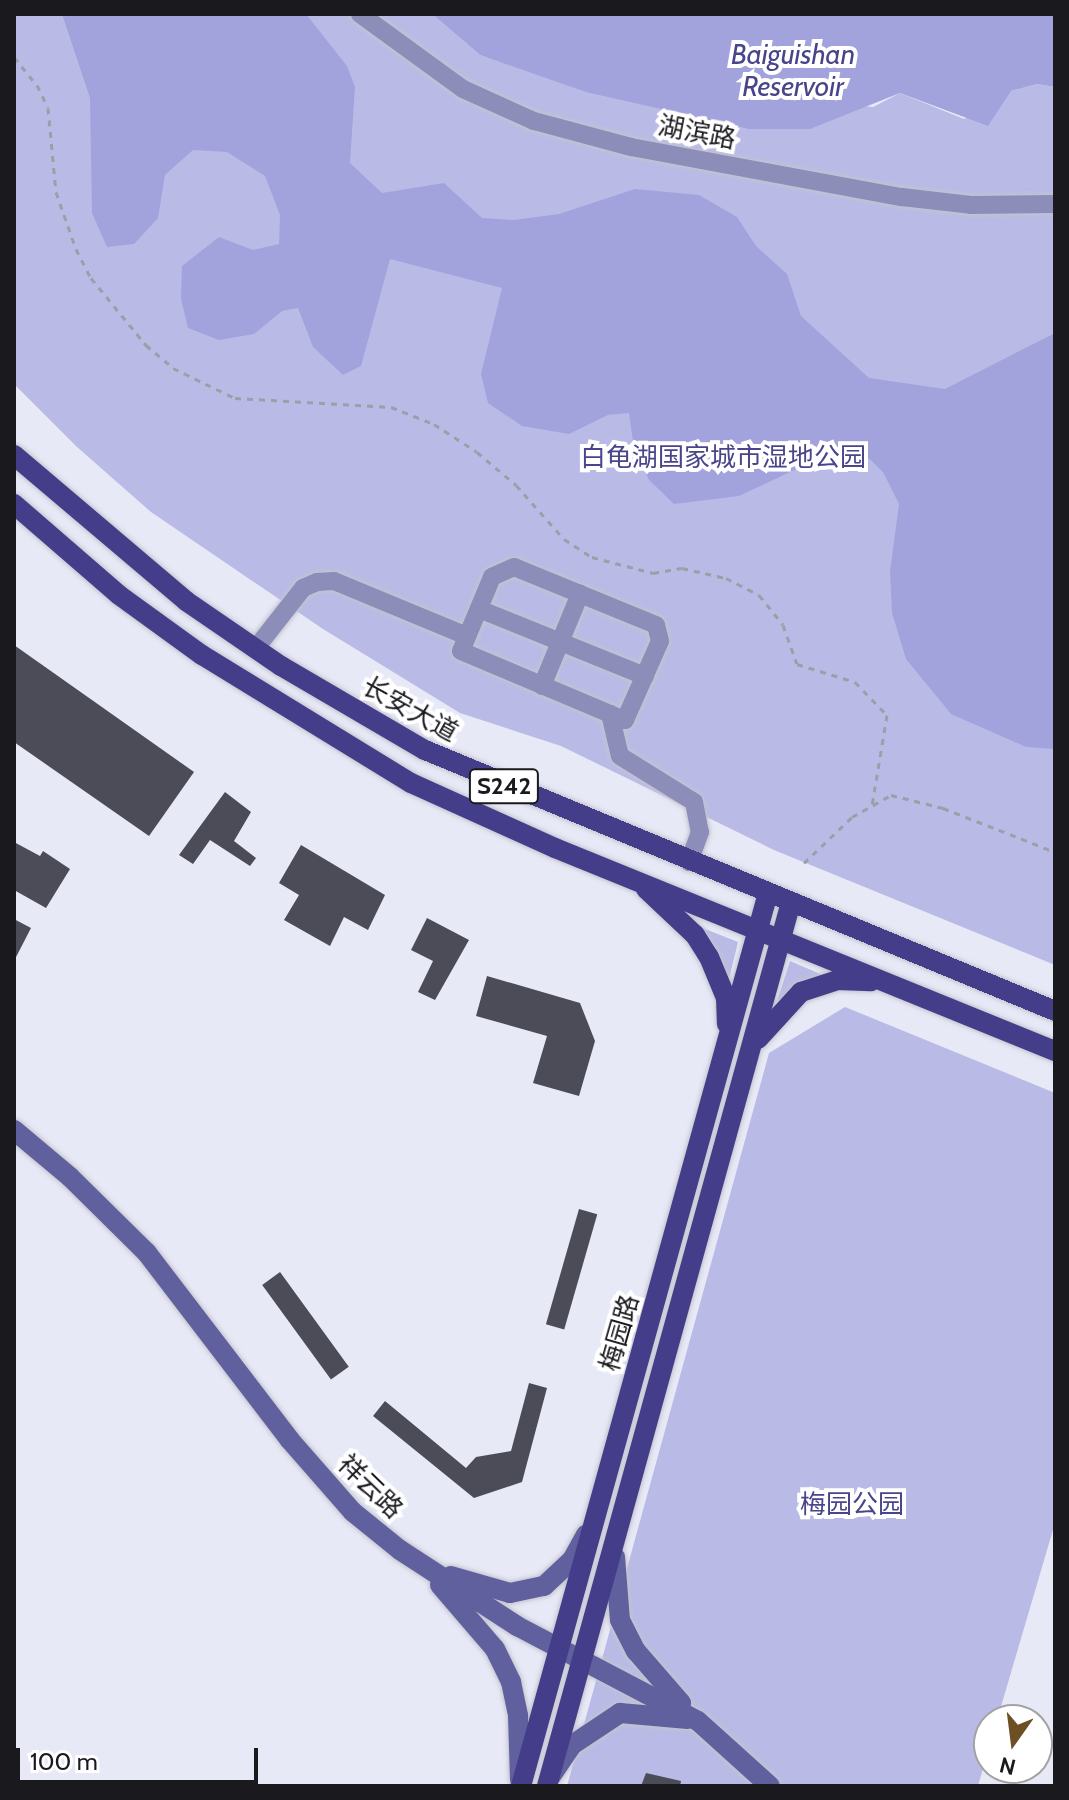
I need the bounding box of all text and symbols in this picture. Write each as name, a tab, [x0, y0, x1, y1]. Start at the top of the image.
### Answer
water label: Baiguishan Reservoir	[731, 37, 855, 103]
street label: 湖滨路	[656, 110, 738, 156]
park label: 白龟湖国家城市湿地公园	[580, 442, 866, 474]
street label: 长安大道	[357, 671, 463, 749]
road number: S242	[468, 766, 540, 806]
street label: 梅园路	[594, 1291, 646, 1375]
street label: 祥云路	[331, 1449, 409, 1525]
park label: 梅园公园	[800, 1489, 904, 1521]
north arrow	[973, 1704, 1053, 1784]
scale bar	[20, 1732, 262, 1782]
text: 100 m	[30, 1747, 98, 1776]
text: N	[997, 1751, 1018, 1781]

